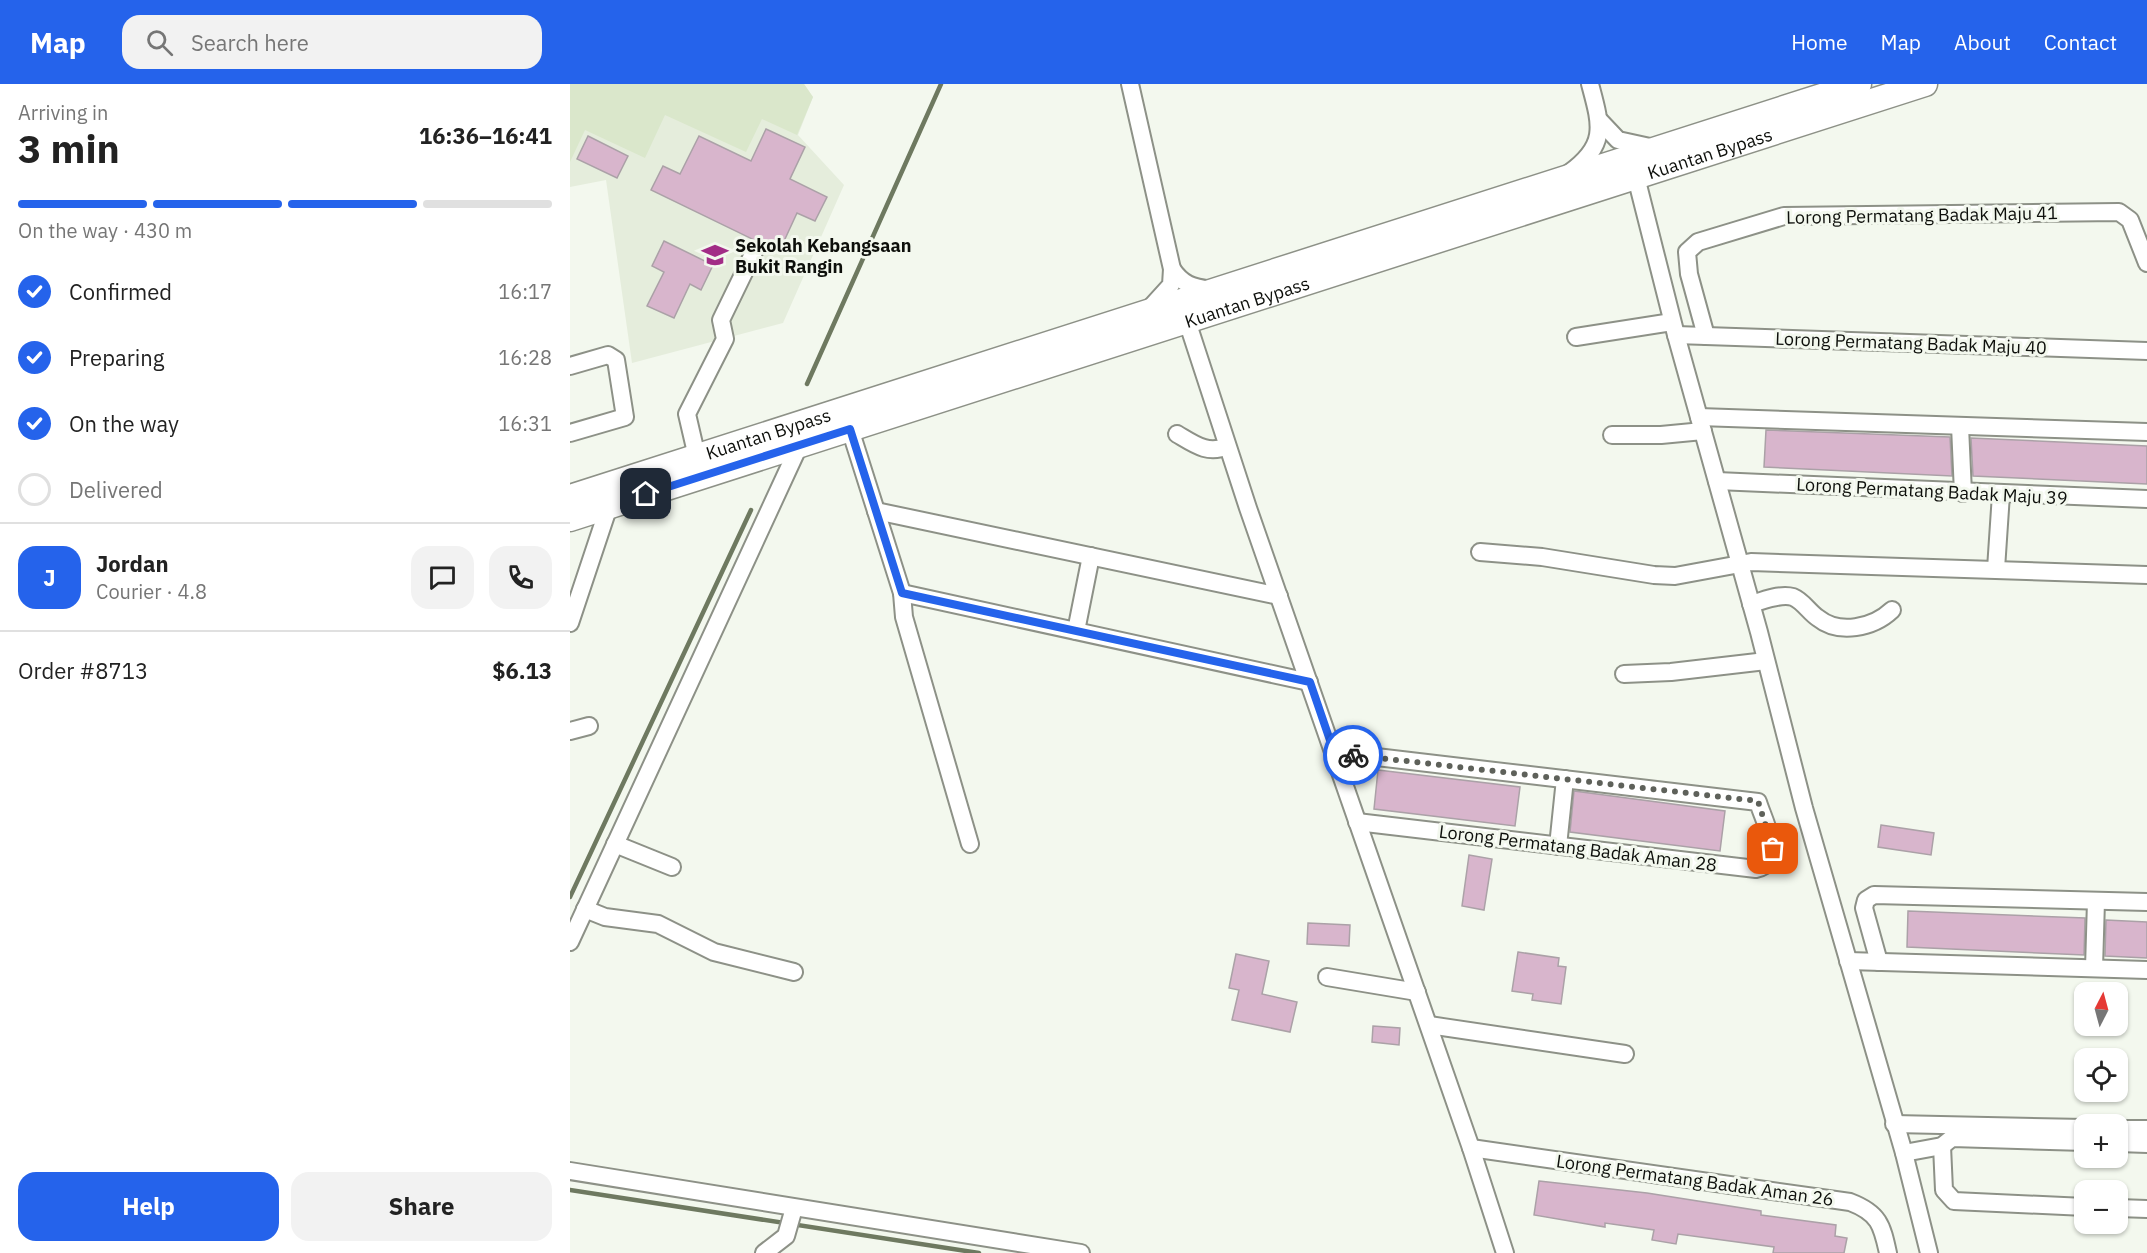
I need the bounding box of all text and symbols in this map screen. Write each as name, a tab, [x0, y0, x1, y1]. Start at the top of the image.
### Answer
search box	[122, 15, 542, 69]
text: Map	[30, 24, 86, 61]
icon: search	[143, 26, 176, 59]
text: Search here	[191, 28, 309, 57]
text: Home	[1791, 28, 1848, 56]
text: Map	[1881, 28, 1921, 56]
text: About	[1954, 28, 2011, 56]
text: Contact	[2044, 28, 2117, 56]
text: Arriving in	[18, 99, 108, 126]
text: 16:36–16:41	[419, 121, 552, 150]
street label: Kuantan Bypass	[1644, 122, 1775, 184]
text: 3 min	[18, 123, 120, 174]
street label: Lorong Permatang Badak Maju 41	[1786, 201, 2058, 229]
text: On the way · 430 m	[18, 217, 192, 244]
place label: Sekolah Kebangsaan Bukit Rangin	[735, 234, 911, 278]
school or university icon: Sekolah Kebangsaan Bukit Rangin	[700, 240, 730, 270]
street label: Kuantan Bypass	[1182, 271, 1312, 332]
icon: check	[18, 275, 51, 308]
text: Confirmed	[69, 277, 172, 306]
text: 16:17	[498, 278, 552, 305]
street label: Lorong Permatang Badak Maju 40	[1775, 327, 2047, 359]
icon: check	[18, 341, 51, 374]
text: Preparing	[69, 343, 164, 372]
text: 16:28	[498, 344, 552, 371]
street label: Kuantan Bypass	[703, 403, 833, 464]
icon: check	[18, 407, 51, 440]
text: On the way	[69, 409, 179, 438]
text: 16:31	[498, 410, 552, 437]
pin	[620, 468, 671, 519]
street label: Lorong Permatang Badak Maju 39	[1796, 472, 2068, 510]
text: Delivered	[69, 475, 163, 504]
icon: home	[629, 477, 662, 510]
button: chat	[411, 546, 474, 609]
button: phone	[489, 546, 552, 609]
text: Jordan	[96, 549, 169, 578]
text: J	[43, 563, 56, 592]
text: Courier · 4.8	[96, 578, 207, 605]
text: Order #8713	[18, 656, 148, 685]
text: $6.13	[492, 656, 552, 685]
courier	[1323, 725, 1383, 785]
icon: bike	[1337, 739, 1370, 772]
street label: Lorong Permatang Badak Aman 28	[1438, 820, 1718, 876]
pin	[1747, 823, 1798, 874]
icon: bag	[1756, 832, 1789, 865]
north arrow	[2074, 982, 2128, 1036]
map controls	[2074, 982, 2128, 1234]
button: locate	[2074, 1048, 2128, 1102]
button: +	[2074, 1114, 2128, 1168]
street label: Lorong Permatang Badak Aman 26	[1555, 1149, 1835, 1211]
button: Help	[18, 1172, 279, 1241]
button: Share	[291, 1172, 552, 1241]
button: −	[2074, 1180, 2128, 1234]

